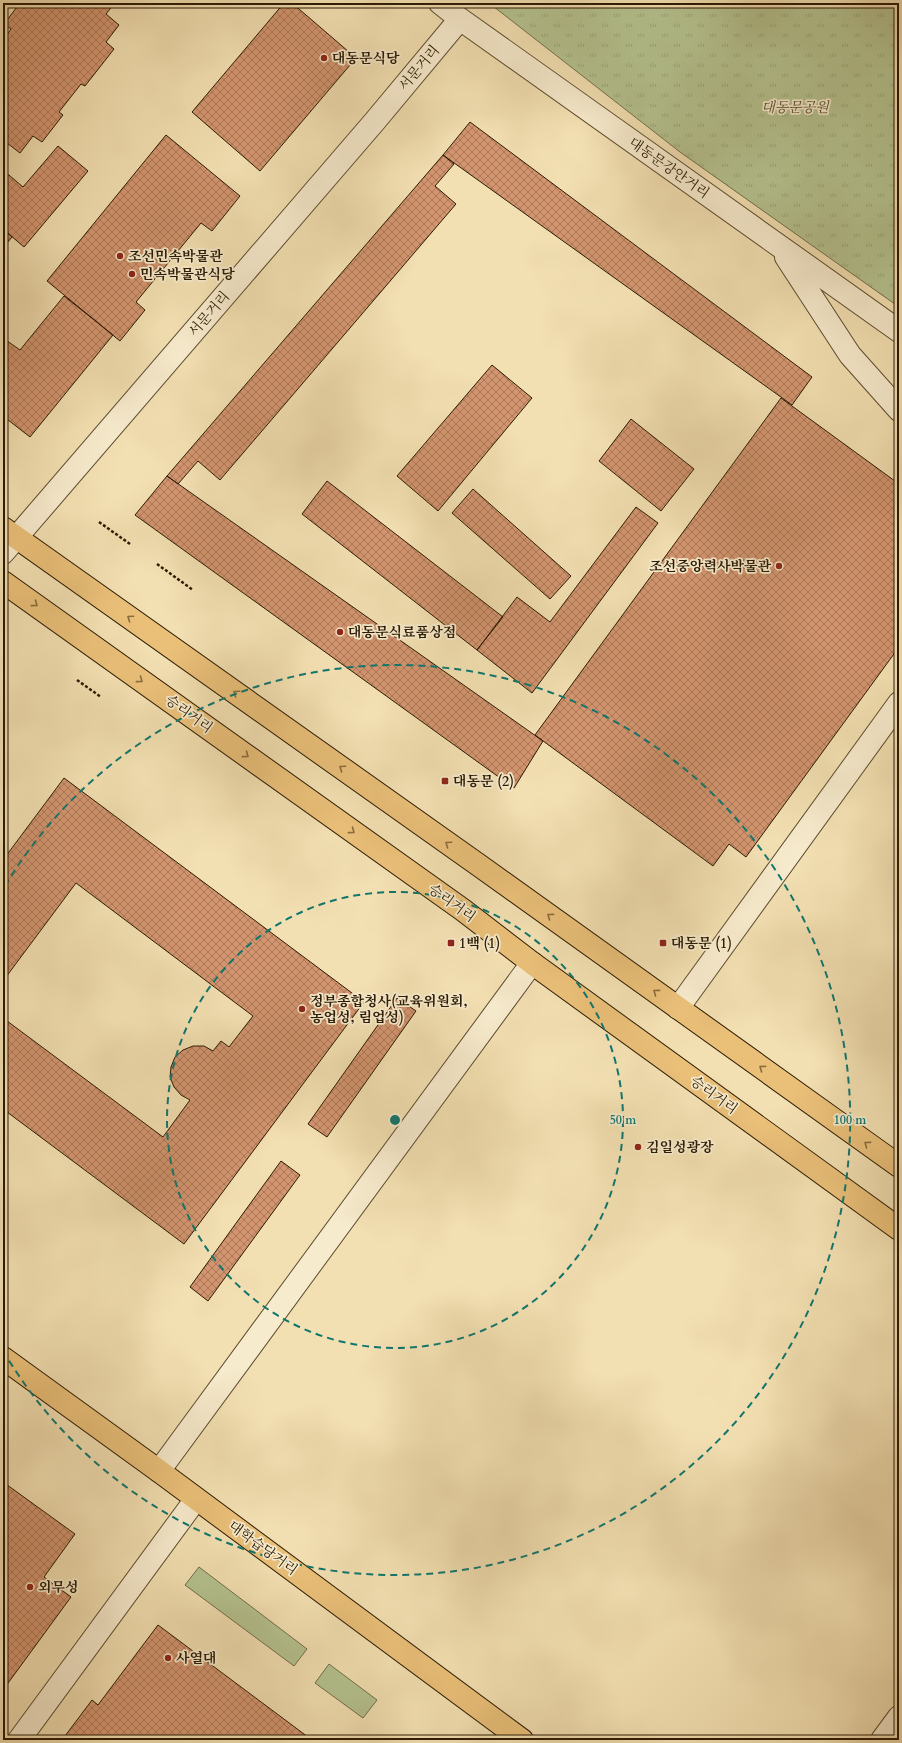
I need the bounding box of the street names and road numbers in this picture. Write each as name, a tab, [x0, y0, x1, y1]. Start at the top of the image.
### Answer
street label: 서문거리	[394, 41, 444, 95]
street label: 대동문강안거리	[625, 133, 713, 203]
street label: 서문거리	[184, 287, 234, 341]
street label: 승리거리	[162, 690, 216, 738]
street label: 승리거리	[425, 879, 479, 927]
street label: 승리거리	[687, 1071, 741, 1119]
street label: 대학습당거리	[225, 1516, 301, 1580]

